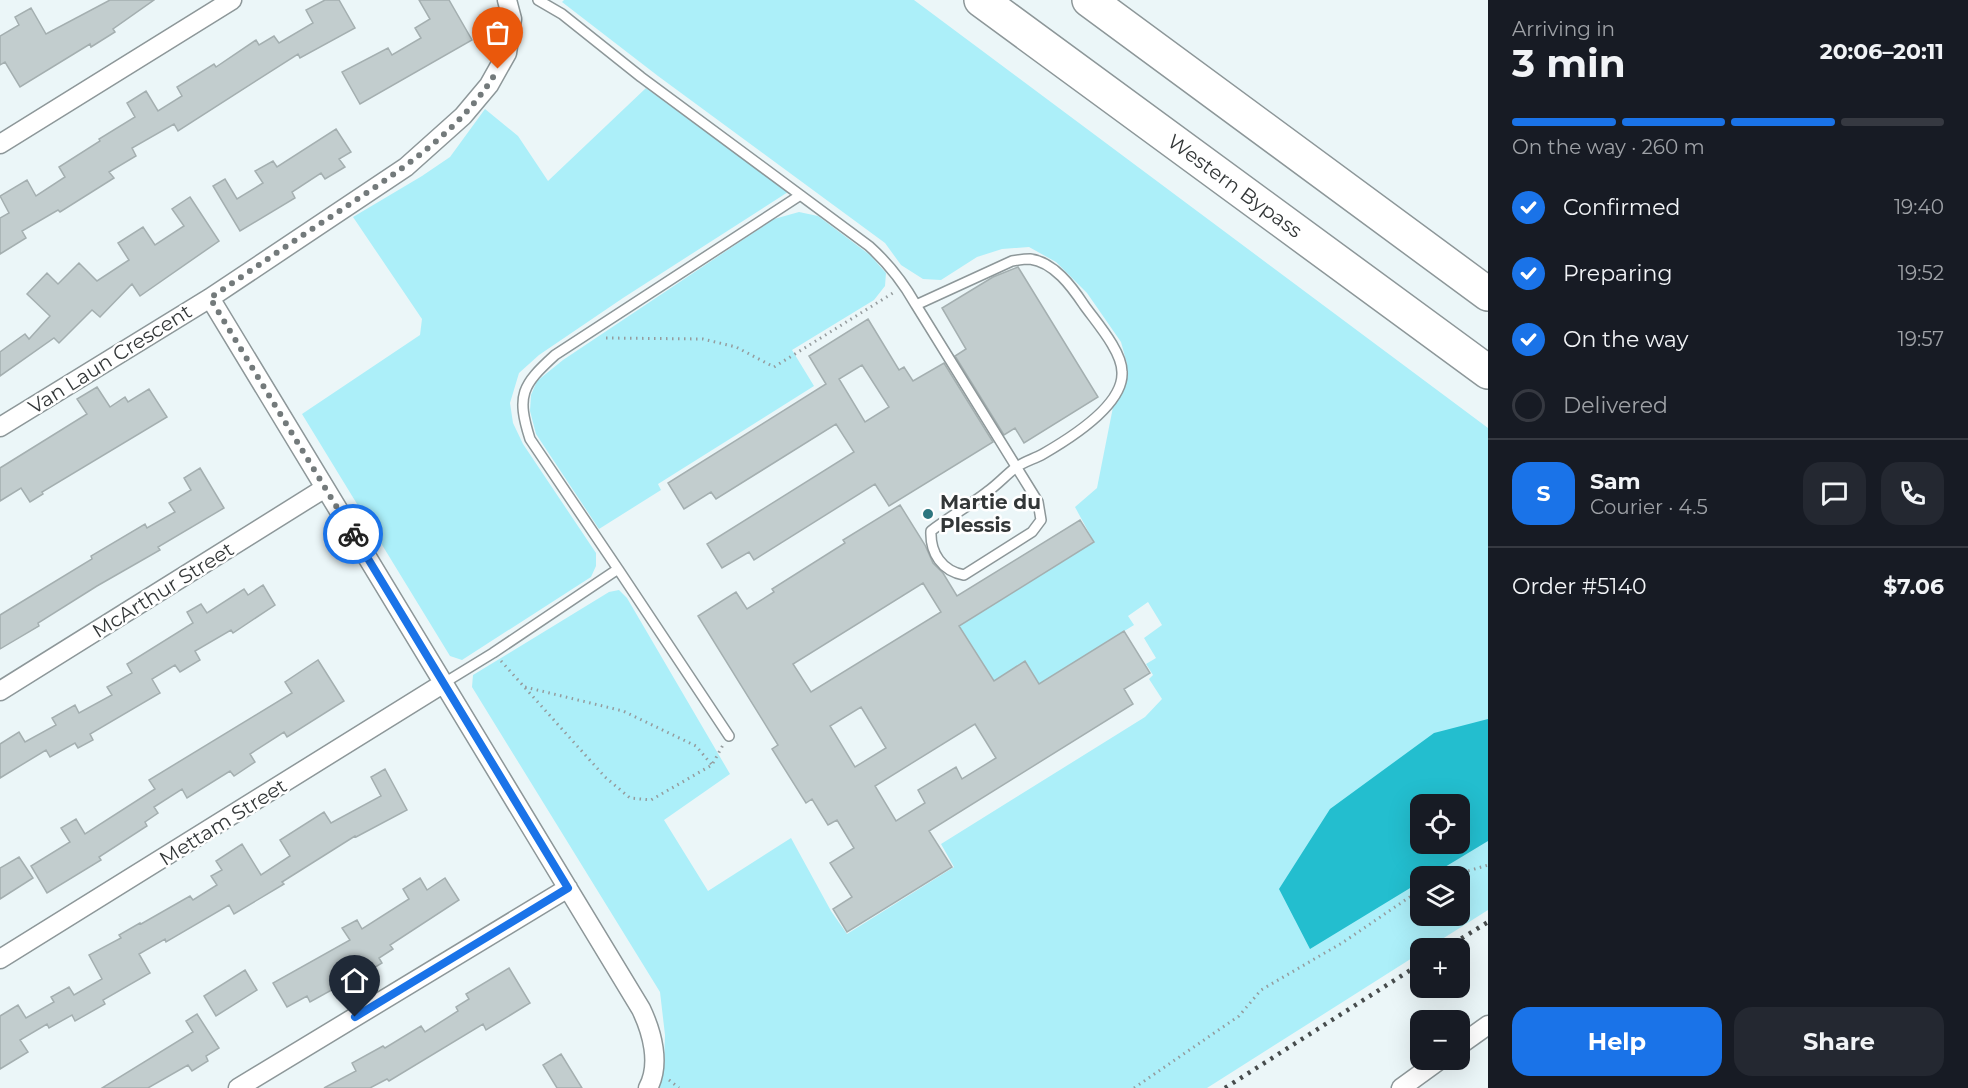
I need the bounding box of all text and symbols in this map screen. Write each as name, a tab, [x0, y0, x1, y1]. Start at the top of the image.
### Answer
pin	[472, 7, 523, 69]
icon: bag	[481, 16, 514, 49]
text: Arriving in	[1512, 17, 1615, 41]
text: 20:06–20:11	[1820, 38, 1944, 65]
text: 3 min	[1512, 39, 1626, 87]
street label: Western Bypass	[1163, 129, 1307, 243]
text: On the way · 260 m	[1512, 135, 1705, 159]
icon: check	[1512, 191, 1545, 224]
text: Confirmed	[1563, 194, 1680, 221]
text: 19:40	[1894, 195, 1944, 219]
icon: check	[1512, 257, 1545, 290]
text: Preparing	[1563, 260, 1672, 287]
text: 19:52	[1898, 261, 1944, 285]
street label: Van Laun Crescent	[24, 299, 196, 419]
icon: check	[1512, 323, 1545, 356]
text: On the way	[1563, 326, 1688, 353]
text: 19:57	[1898, 327, 1944, 351]
text: Delivered	[1563, 392, 1668, 419]
button: chat	[1803, 462, 1866, 525]
button: phone	[1881, 462, 1944, 525]
text: Sam	[1590, 468, 1641, 495]
text: S	[1536, 480, 1551, 507]
place label: Martie du Plessis	[940, 490, 1041, 537]
text: Courier · 4.5	[1590, 495, 1708, 519]
courier	[323, 504, 383, 564]
marker: Martie du Plessis	[921, 507, 935, 521]
icon: bike	[337, 518, 370, 551]
street label: McArthur Street	[88, 537, 238, 643]
text: Order #5140	[1512, 573, 1647, 600]
text: $7.06	[1883, 573, 1944, 600]
street label: Mettam Street	[155, 773, 291, 871]
map controls	[1410, 794, 1470, 1070]
button: locate	[1410, 794, 1470, 854]
button: layers	[1410, 866, 1470, 926]
button: +	[1410, 938, 1470, 998]
pin	[329, 955, 380, 1017]
icon: home	[338, 964, 371, 997]
button: Help	[1512, 1007, 1722, 1076]
button: Share	[1734, 1007, 1944, 1076]
button: −	[1410, 1010, 1470, 1070]

